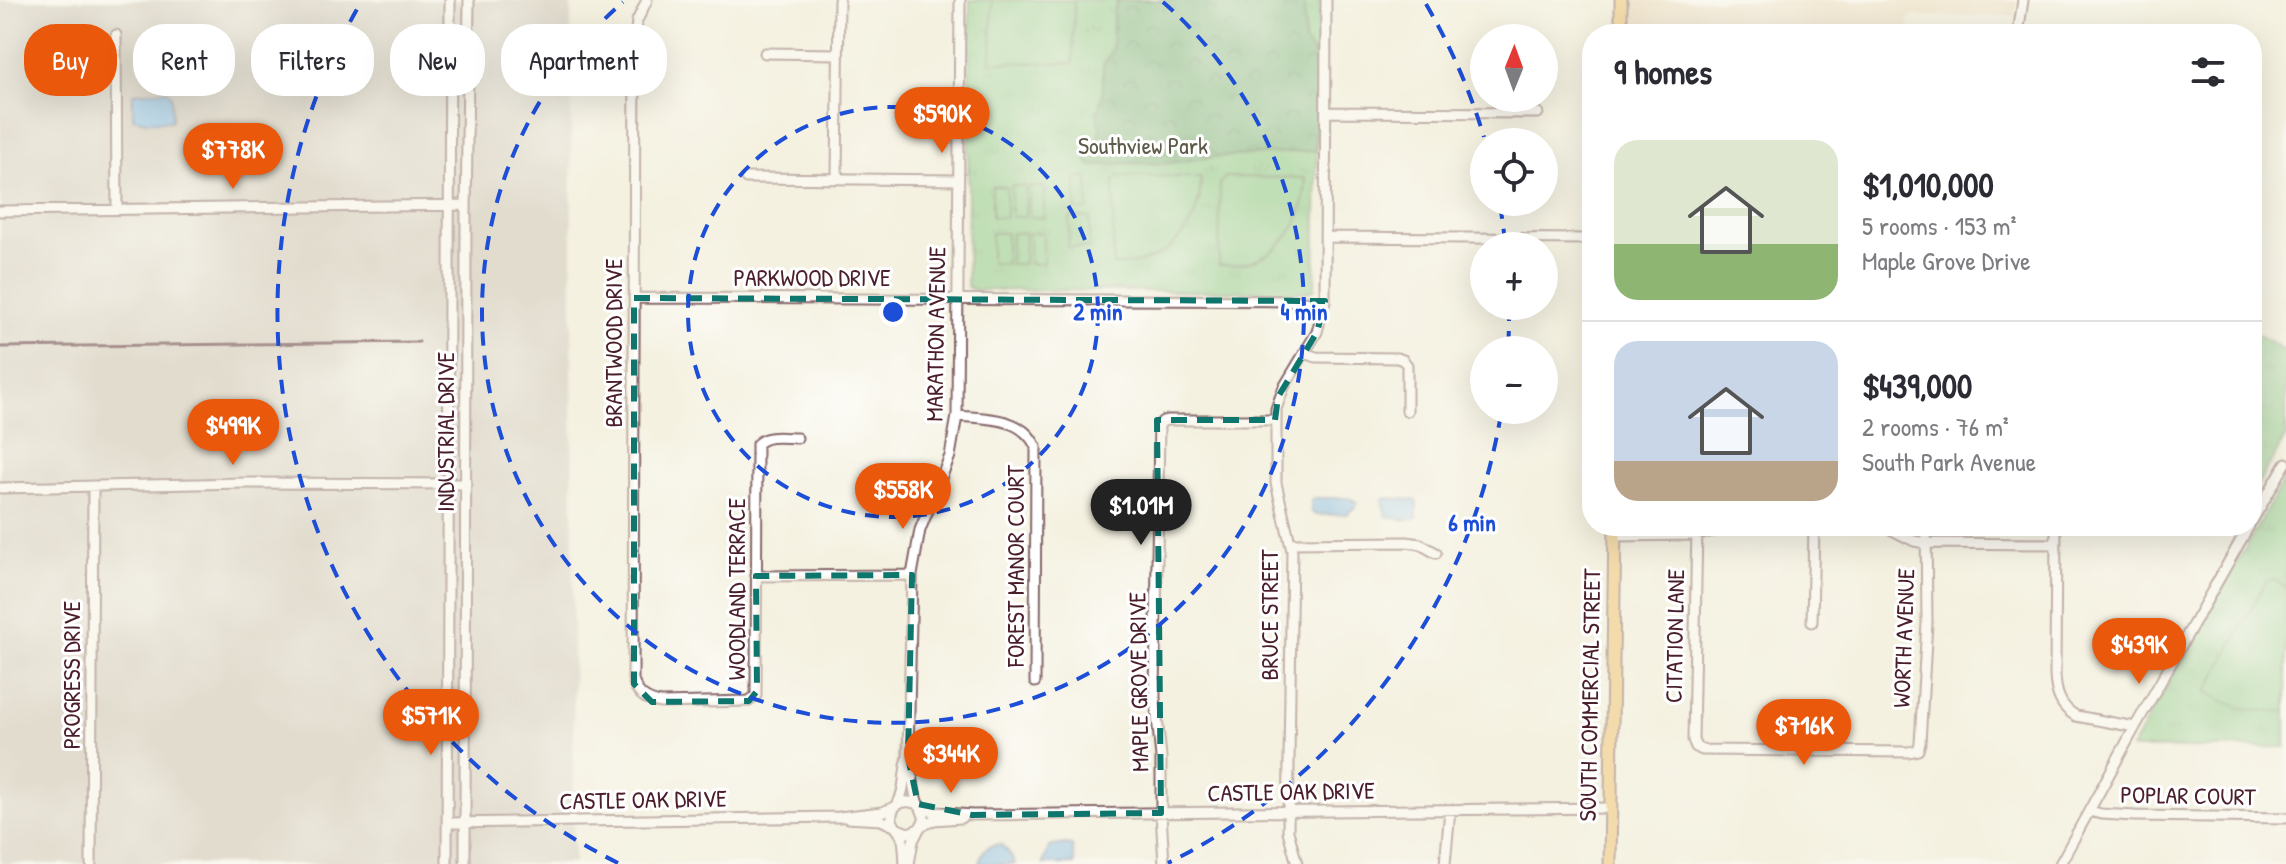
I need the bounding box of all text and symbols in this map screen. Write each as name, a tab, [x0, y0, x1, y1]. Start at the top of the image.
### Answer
chip: Buy	[24, 24, 117, 96]
chip: Rent	[133, 24, 235, 96]
chip: Filters	[251, 24, 374, 96]
chip: New	[390, 24, 485, 96]
chip: Apartment	[501, 24, 667, 96]
north arrow	[1470, 24, 1558, 112]
map controls	[1470, 24, 1558, 424]
text: 9 homes	[1614, 49, 1712, 95]
icon: filters	[2186, 50, 2230, 94]
pin: $590K	[886, 87, 998, 155]
text: $590K	[913, 95, 971, 130]
pin: $778K	[177, 123, 289, 191]
button: locate	[1470, 128, 1558, 216]
park label: Southview Park	[1078, 129, 1208, 161]
text: $778K	[201, 131, 265, 166]
text: $1,010,000	[1862, 162, 1994, 208]
icon: home	[1678, 172, 1774, 268]
text: 5 rooms · 153 m²	[1862, 208, 2017, 243]
button: +	[1470, 232, 1558, 320]
text: Maple Grove Drive	[1862, 243, 2031, 278]
street label: MARATHON AVENUE	[917, 246, 953, 422]
street label: BRANTWOOD DRIVE	[597, 258, 629, 428]
street label: PARKWOOD DRIVE	[733, 261, 891, 293]
text: 2 min	[1073, 295, 1123, 327]
text: 4 min	[1280, 295, 1328, 327]
centre of rings	[879, 298, 907, 326]
button: −	[1470, 336, 1558, 424]
street label: INDUSTRIAL DRIVE	[429, 352, 461, 512]
text: $439,000	[1862, 363, 1972, 409]
icon: home	[1678, 373, 1774, 469]
pin: $499K	[177, 399, 289, 467]
text: $499K	[205, 407, 261, 442]
text: 2 rooms · 76 m²	[1862, 409, 2009, 444]
text: South Park Avenue	[1862, 444, 2036, 479]
pin: $558K	[847, 463, 959, 531]
street label: FOREST MANOR COURT	[999, 464, 1031, 668]
text: $558K	[873, 471, 933, 506]
pin: $1.01M	[1076, 479, 1206, 547]
text: $1.01M	[1109, 487, 1173, 522]
street label: WOODLAND TERRACE	[720, 497, 752, 680]
text: 6 min	[1448, 506, 1496, 538]
street label: BRUCE STREET	[1253, 549, 1285, 681]
street label: WORTH AVENUE	[1885, 567, 1921, 708]
street label: SOUTH COMMERCIAL STREET	[1571, 568, 1607, 822]
street label: CITATION LANE	[1657, 568, 1691, 703]
street label: MAPLE GROVE DRIVE	[1120, 591, 1156, 772]
street label: PROGRESS DRIVE	[55, 600, 87, 749]
pin: $439K	[2083, 618, 2195, 686]
text: $439K	[2110, 626, 2168, 661]
pin: $571K	[375, 689, 487, 757]
text: $571K	[401, 697, 461, 732]
pin: $716K	[1748, 699, 1860, 767]
text: $716K	[1774, 707, 1834, 742]
pin: $344K	[895, 727, 1007, 795]
text: $344K	[922, 735, 980, 770]
street label: CASTLE OAK DRIVE	[1207, 774, 1375, 808]
street label: POPLAR COURT	[2120, 778, 2257, 812]
street label: CASTLE OAK DRIVE	[559, 782, 727, 816]

